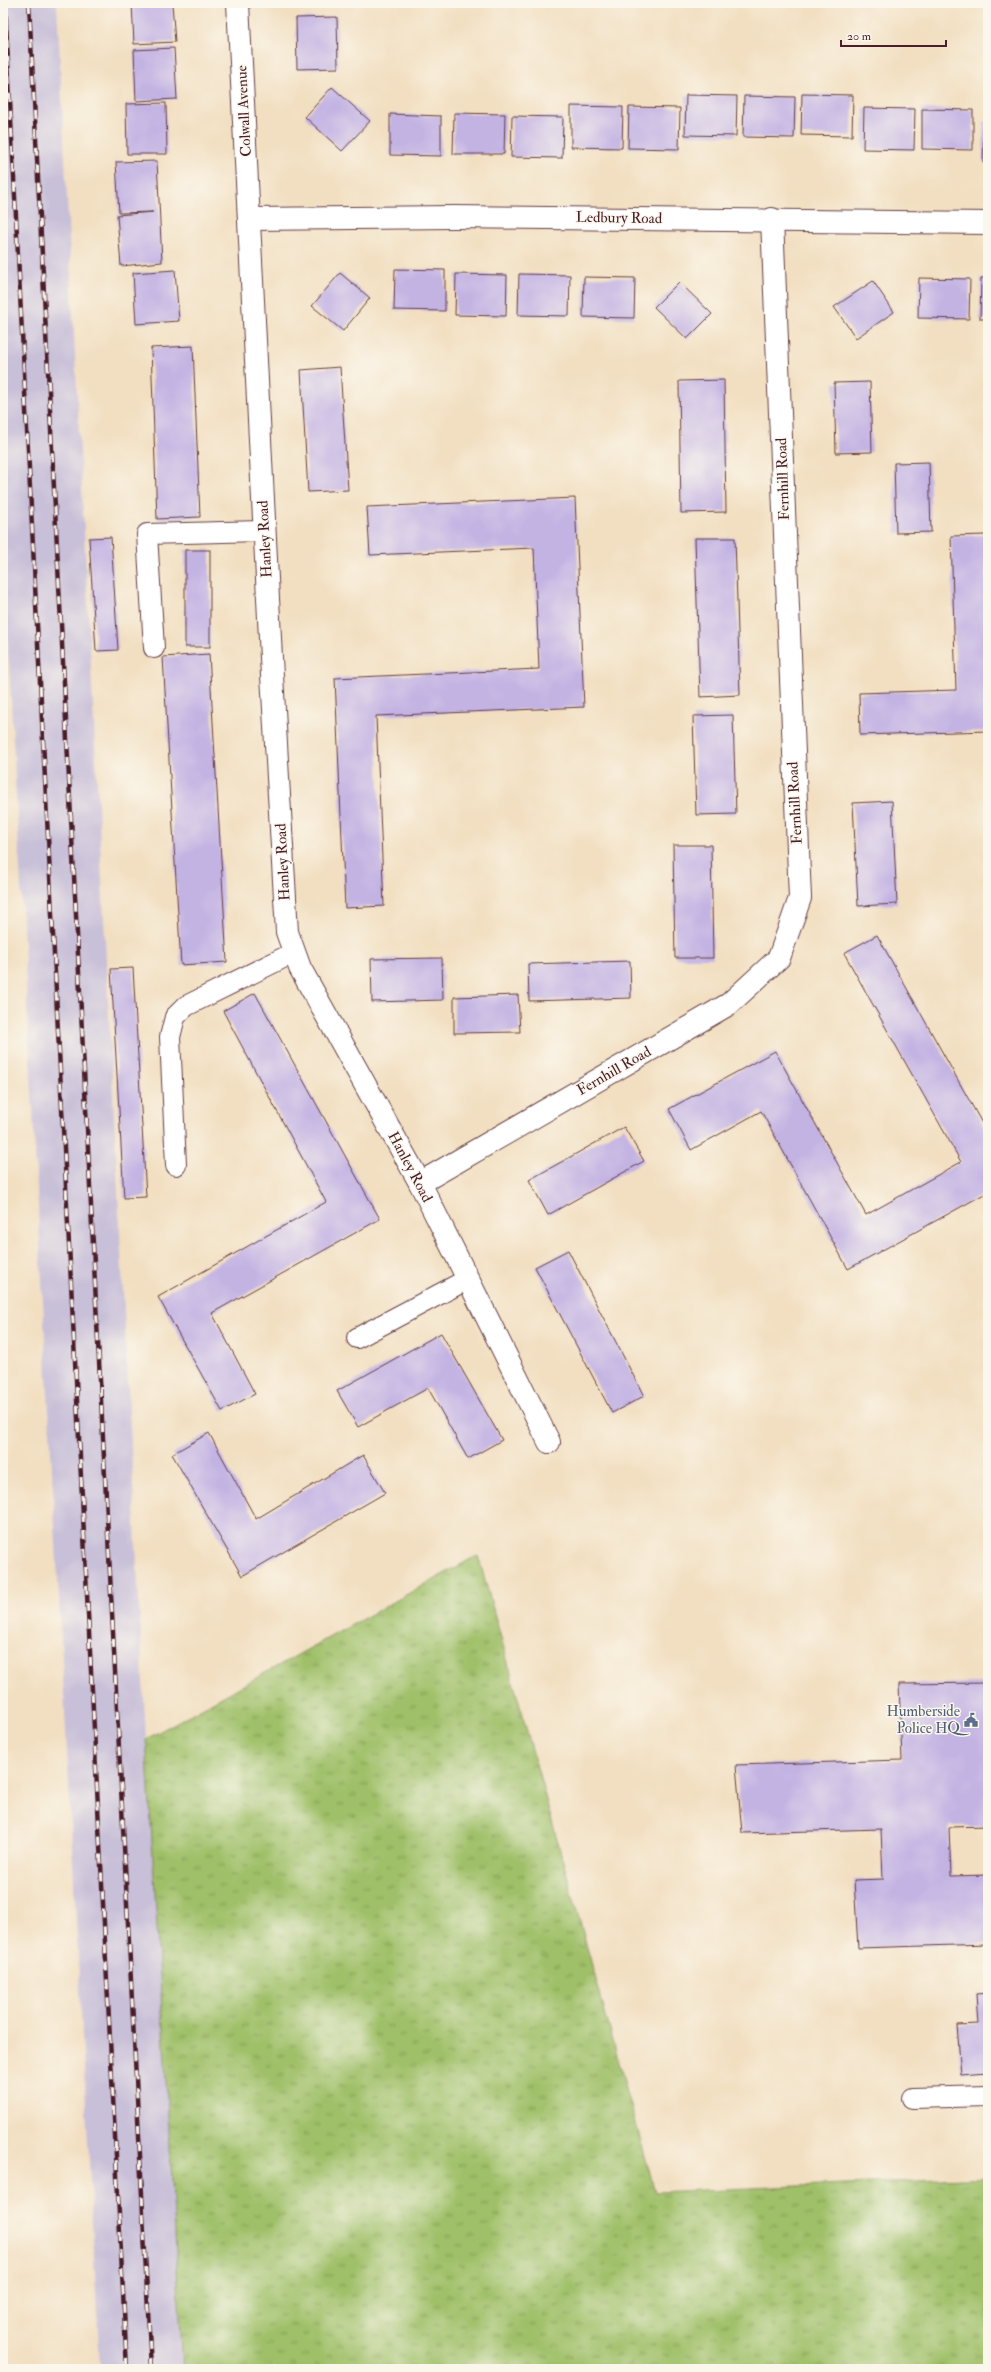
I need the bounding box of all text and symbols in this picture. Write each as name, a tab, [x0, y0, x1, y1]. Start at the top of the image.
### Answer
scale bar	[841, 22, 946, 48]
text: 20 m	[847, 29, 872, 44]
street label: Colwall Avenue	[232, 65, 256, 157]
street label: Ledbury Road	[576, 208, 663, 228]
street label: Fernhill Road	[772, 437, 794, 521]
street label: Hanley Road	[253, 499, 277, 578]
street label: Fernhill Road	[783, 761, 807, 845]
street label: Hanley Road	[271, 822, 295, 901]
street label: Fernhill Road	[573, 1042, 655, 1100]
street label: Hanley Road	[383, 1128, 437, 1206]
place label: Humberside Police HQ	[887, 1702, 969, 1738]
public building icon: Humberside Police HQ	[963, 1712, 979, 1728]

